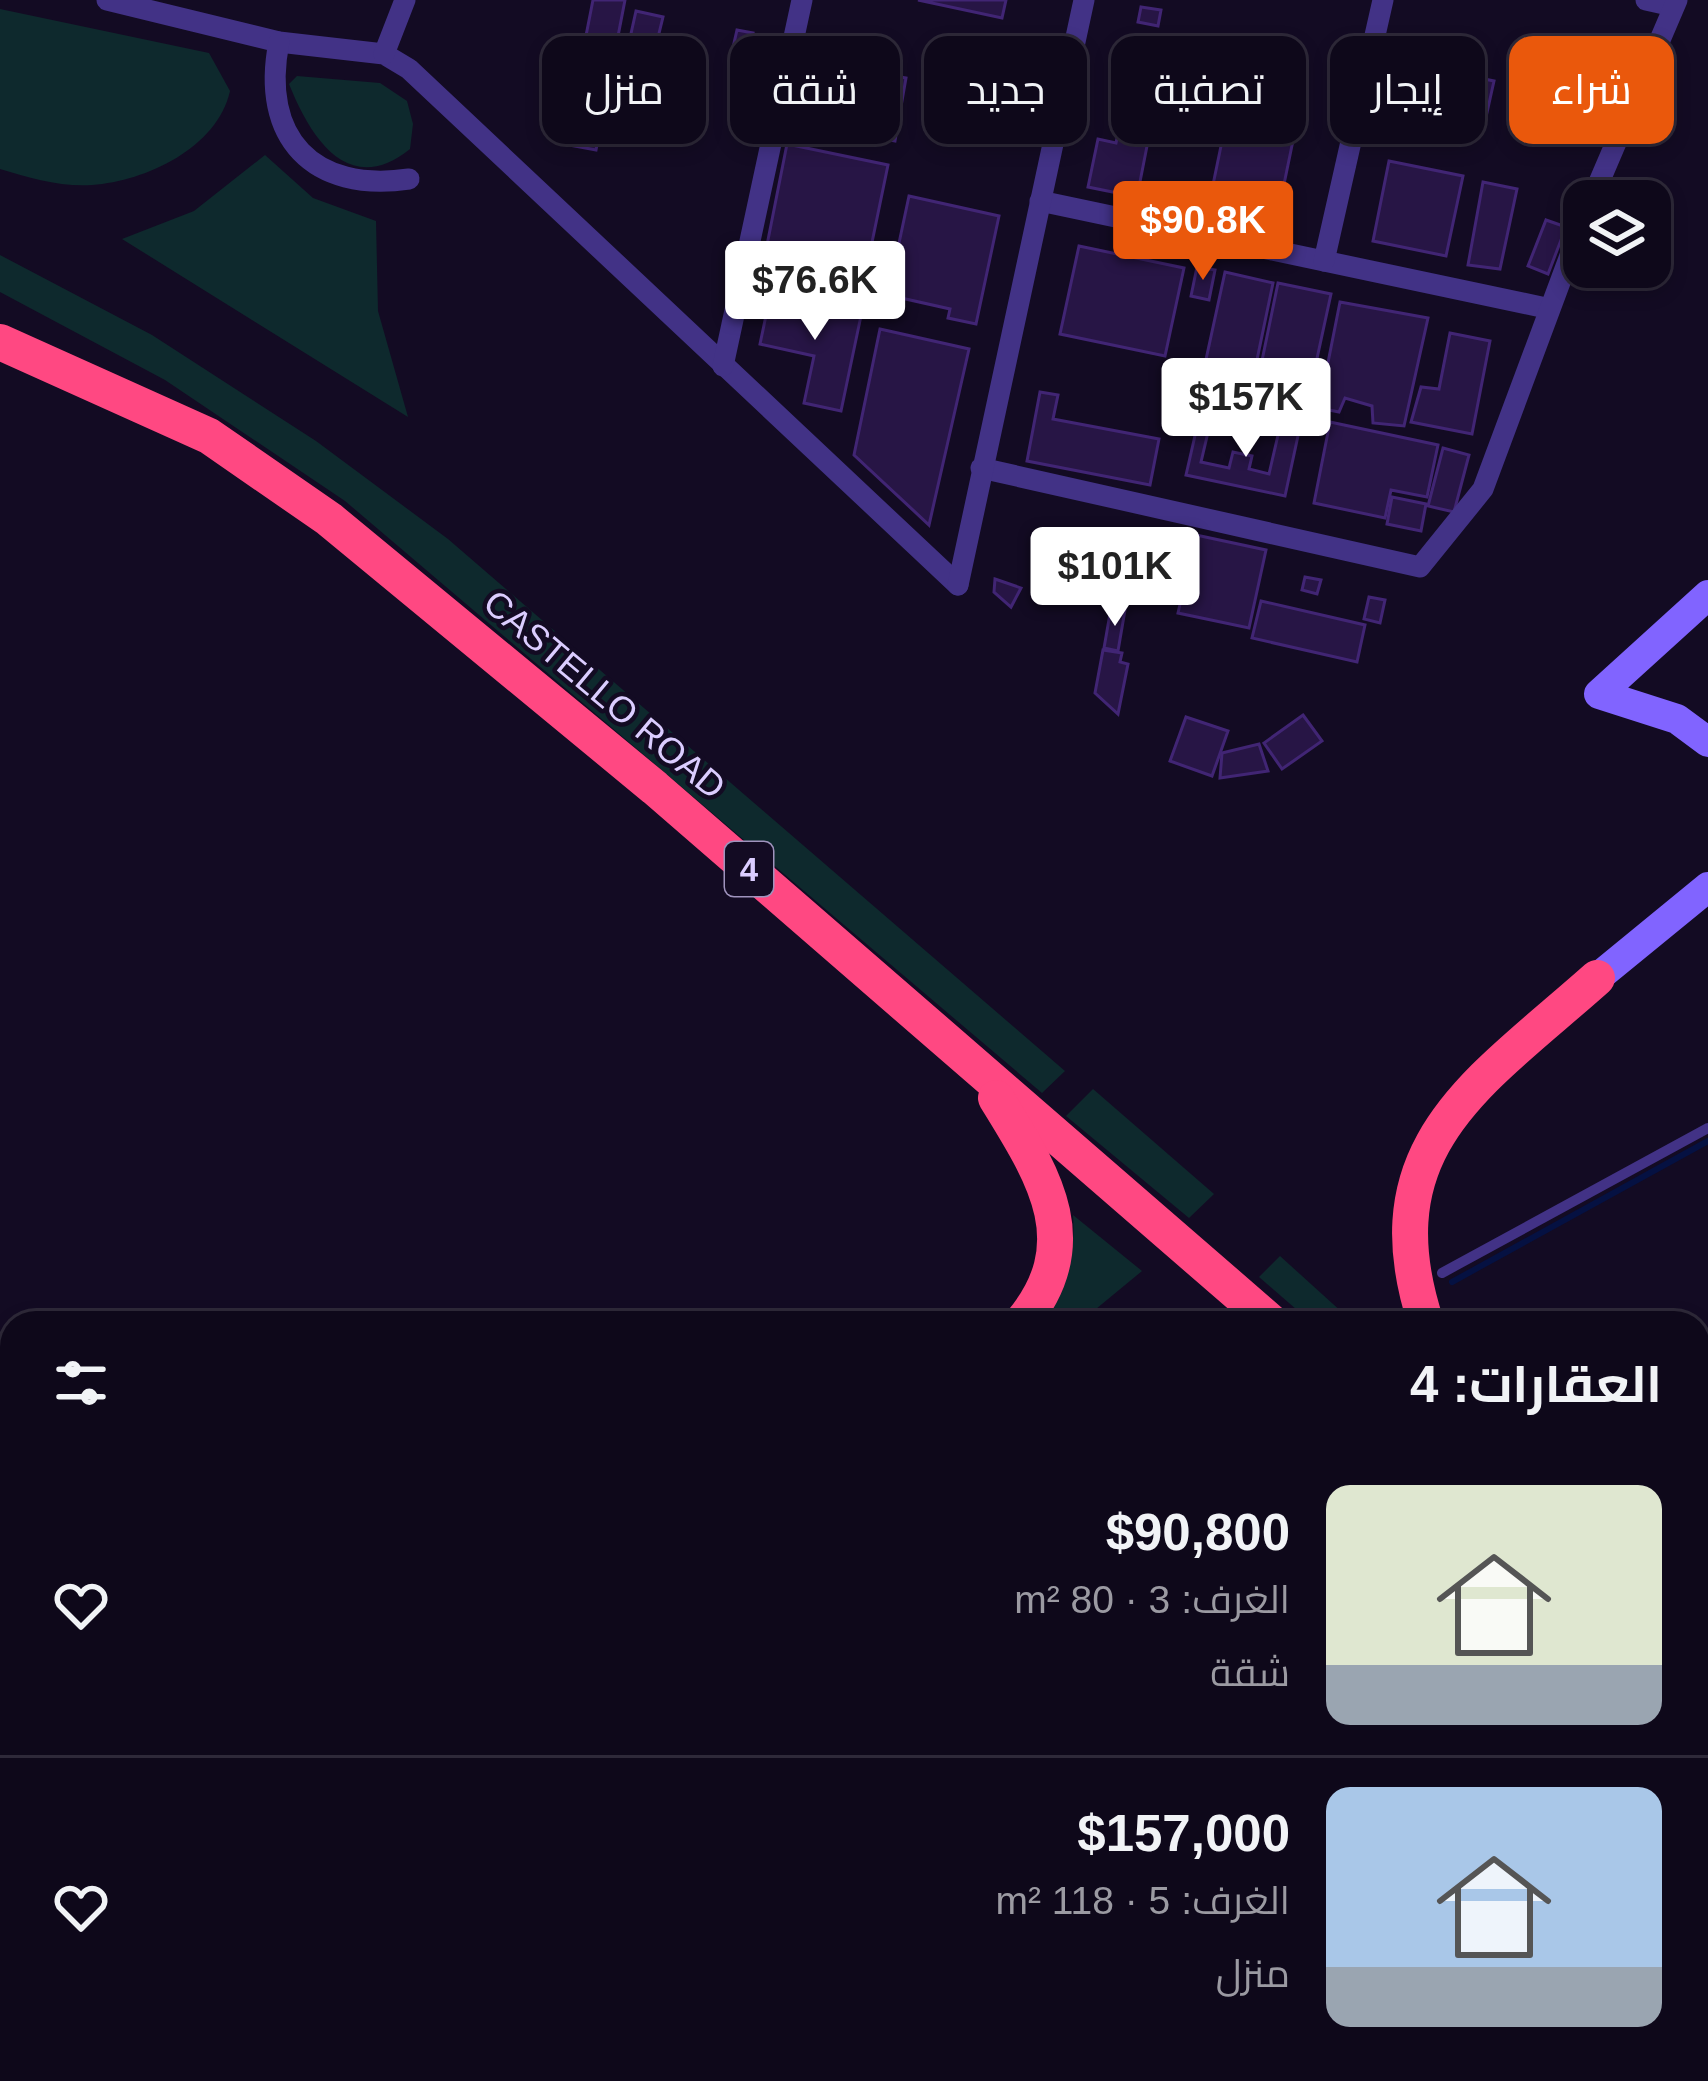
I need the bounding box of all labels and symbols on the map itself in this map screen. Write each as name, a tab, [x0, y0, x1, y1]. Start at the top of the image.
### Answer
pin: $90.8K	[1105, 181, 1301, 283]
pin: $76.6K	[717, 241, 913, 343]
pin: $157K	[1162, 358, 1330, 460]
pin: $101K	[1031, 527, 1199, 629]
street label: CASTELLO ROAD	[476, 582, 734, 807]
road number: 4	[725, 842, 773, 896]

